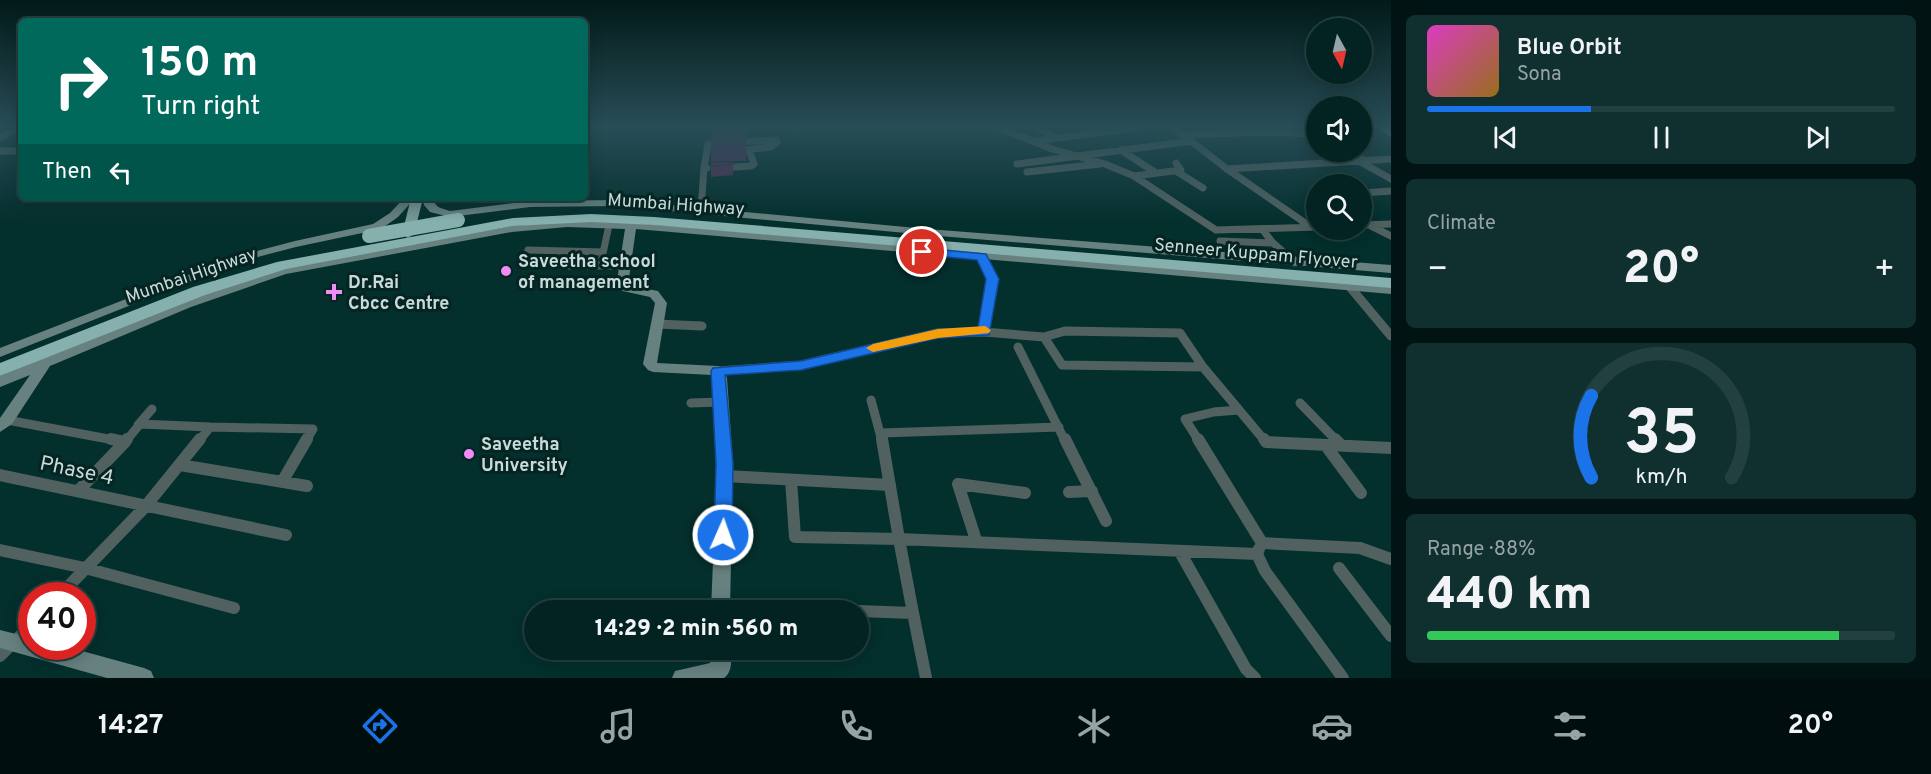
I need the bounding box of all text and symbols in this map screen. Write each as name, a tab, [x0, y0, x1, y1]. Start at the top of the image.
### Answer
north arrow	[1306, 18, 1372, 84]
map controls	[1306, 18, 1372, 240]
text: Blue Orbit	[1517, 35, 1622, 62]
text: 150 m	[141, 38, 258, 91]
icon: right	[42, 42, 120, 120]
text: Sona	[1517, 62, 1562, 88]
text: Turn right	[141, 90, 260, 124]
button: sound	[1306, 96, 1372, 162]
icon: previous	[1489, 121, 1522, 154]
icon: pause	[1645, 121, 1678, 154]
icon: next	[1801, 121, 1834, 154]
icon: left	[104, 156, 137, 189]
text: Then	[42, 159, 92, 186]
button: search	[1306, 174, 1372, 240]
street label: Mumbai Highway	[606, 189, 745, 222]
text: Climate	[1427, 211, 1496, 237]
pin	[896, 226, 947, 277]
street label: Senneer Kuppam Flyover	[1153, 234, 1359, 275]
icon: arrive	[905, 235, 938, 268]
text: 20°	[1623, 242, 1699, 299]
street label: Mumbai Highway	[123, 243, 260, 310]
text: −	[1427, 250, 1448, 292]
text: +	[1874, 250, 1895, 292]
place label: Saveetha school of management	[518, 251, 656, 295]
marker: Saveetha school of management	[499, 264, 513, 278]
place label: Dr.Rai Cbcc Centre	[348, 272, 449, 316]
marker: Dr.Rai Cbcc Centre	[325, 283, 343, 301]
text: 35	[1623, 397, 1699, 476]
place label: Saveetha University	[481, 434, 568, 478]
marker: Saveetha University	[462, 447, 476, 461]
street label: Phase 4	[37, 450, 116, 492]
text: km/h	[1635, 464, 1687, 491]
position arrow	[691, 503, 755, 567]
text: Range · 88%	[1427, 537, 1536, 563]
text: 440 km	[1427, 568, 1592, 625]
speed limit sign: 40	[18, 582, 96, 660]
text: 14:29 · 2 min · 560 m	[595, 616, 798, 643]
icon: directions	[359, 705, 401, 747]
icon: music	[597, 705, 639, 747]
icon: phone	[835, 705, 877, 747]
icon: climate	[1073, 705, 1115, 747]
icon: car	[1311, 705, 1353, 747]
icon: filters	[1549, 705, 1591, 747]
text: 14:27	[98, 709, 163, 743]
text: 20°	[1787, 709, 1833, 743]

